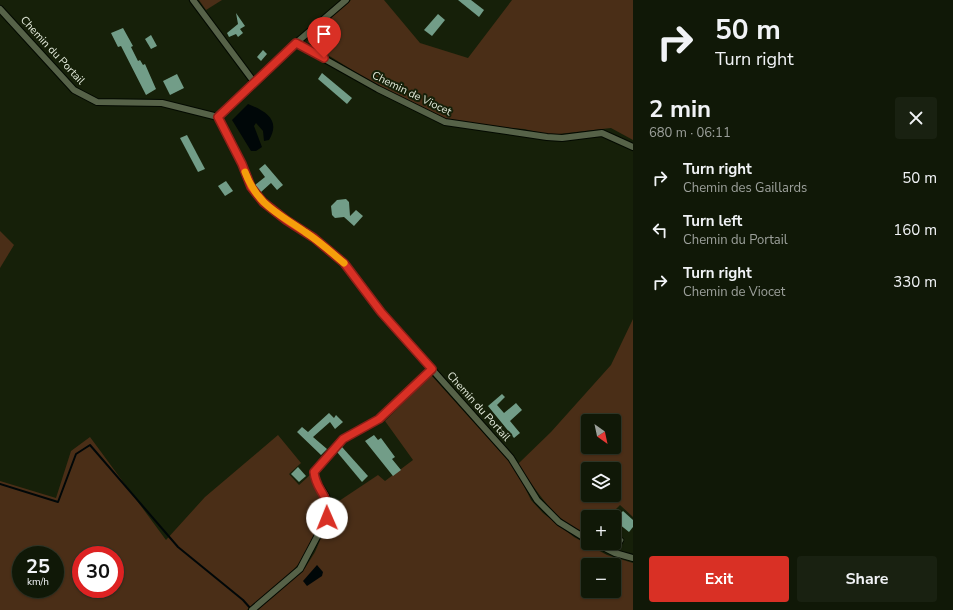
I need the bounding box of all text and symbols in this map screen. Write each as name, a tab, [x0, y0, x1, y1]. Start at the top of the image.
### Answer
text: 50 m	[715, 11, 781, 49]
street label: Chemin du Portail	[17, 13, 89, 88]
icon: right	[649, 16, 701, 68]
pin	[307, 17, 341, 58]
icon: arrive	[313, 23, 335, 45]
text: Turn right	[715, 47, 794, 71]
street label: Chemin de Viocet	[370, 68, 454, 119]
text: 2 min	[649, 93, 711, 125]
button: close	[895, 97, 937, 139]
text: 680 m · 06:11	[649, 124, 731, 142]
text: Turn right	[683, 159, 752, 179]
icon: right	[649, 167, 671, 189]
text: 50 m	[902, 168, 937, 188]
text: Chemin des Gaillards	[683, 179, 807, 197]
text: Turn left	[683, 211, 742, 231]
icon: left	[649, 219, 671, 241]
text: 160 m	[893, 220, 937, 240]
text: Chemin du Portail	[683, 231, 788, 249]
text: Turn right	[683, 263, 752, 283]
icon: right	[649, 271, 671, 293]
text: 330 m	[893, 272, 937, 292]
text: Chemin de Viocet	[683, 283, 785, 301]
street label: Chemin du Portail	[443, 368, 514, 445]
north arrow	[581, 414, 621, 454]
map controls	[581, 414, 621, 598]
button: layers	[581, 462, 621, 502]
position arrow	[306, 497, 348, 539]
button: +	[581, 510, 621, 550]
speed limit sign: 30	[72, 546, 124, 598]
text: 25	[26, 553, 50, 580]
button: Exit	[649, 556, 789, 602]
button: Share	[797, 556, 937, 602]
button: −	[581, 558, 621, 598]
text: km/h	[27, 575, 49, 589]

